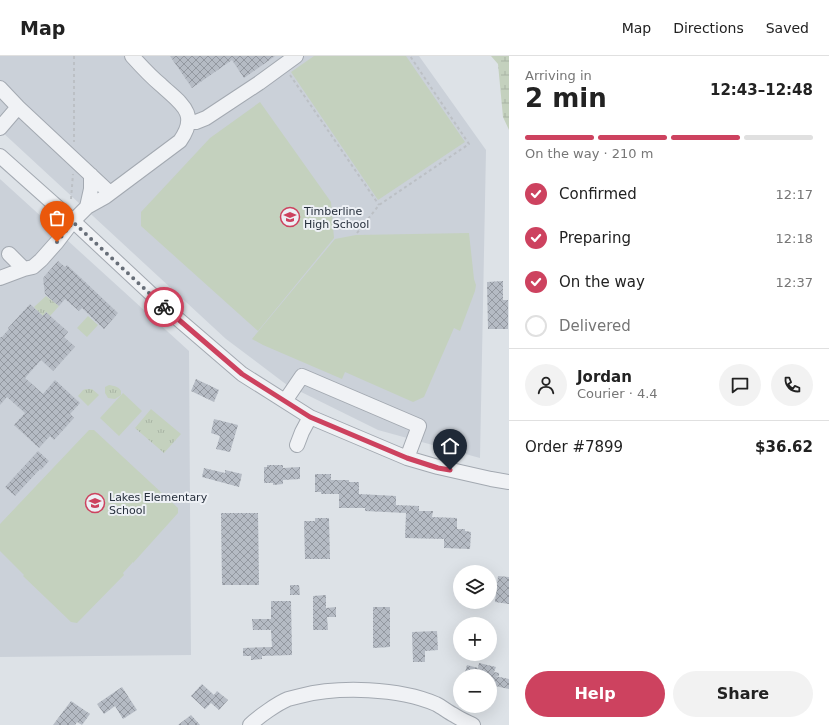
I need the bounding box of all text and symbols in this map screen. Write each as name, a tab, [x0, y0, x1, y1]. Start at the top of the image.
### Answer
text: Map	[20, 17, 65, 39]
text: Map	[622, 20, 651, 36]
text: Directions	[673, 20, 744, 36]
text: Saved	[766, 20, 809, 36]
text: Arriving in	[525, 68, 592, 83]
text: 12:43–12:48	[710, 81, 813, 99]
text: 2 min	[525, 83, 607, 113]
text: On the way · 210 m	[525, 146, 653, 161]
icon: check	[525, 183, 547, 205]
text: Confirmed	[559, 185, 637, 203]
text: 12:17	[776, 187, 813, 202]
pin	[40, 201, 74, 242]
place label: Timberline High School	[303, 205, 369, 231]
school or university icon: Timberline High School	[279, 206, 301, 228]
icon: bag	[46, 207, 68, 229]
icon: check	[525, 227, 547, 249]
text: Preparing	[559, 229, 631, 247]
text: 12:18	[776, 231, 813, 246]
icon: check	[525, 271, 547, 293]
text: On the way	[559, 273, 645, 291]
text: 12:37	[776, 275, 813, 290]
courier	[144, 287, 184, 327]
icon: bike	[153, 296, 175, 318]
text: Delivered	[559, 317, 631, 335]
button: person	[525, 364, 567, 406]
button: chat	[719, 364, 761, 406]
button: phone	[771, 364, 813, 406]
text: Jordan	[577, 368, 632, 386]
text: Courier · 4.4	[577, 386, 658, 401]
pin	[433, 429, 467, 470]
icon: home	[439, 435, 461, 457]
text: Order #7899	[525, 438, 623, 456]
text: $36.62	[755, 438, 813, 456]
place label: Lakes Elementary School	[109, 491, 208, 517]
school or university icon: Lakes Elementary School	[84, 492, 106, 514]
map controls	[453, 565, 497, 713]
button: layers	[453, 565, 497, 609]
button: +	[453, 617, 497, 661]
button: −	[453, 669, 497, 713]
button: Help	[525, 671, 665, 717]
button: Share	[673, 671, 813, 717]

